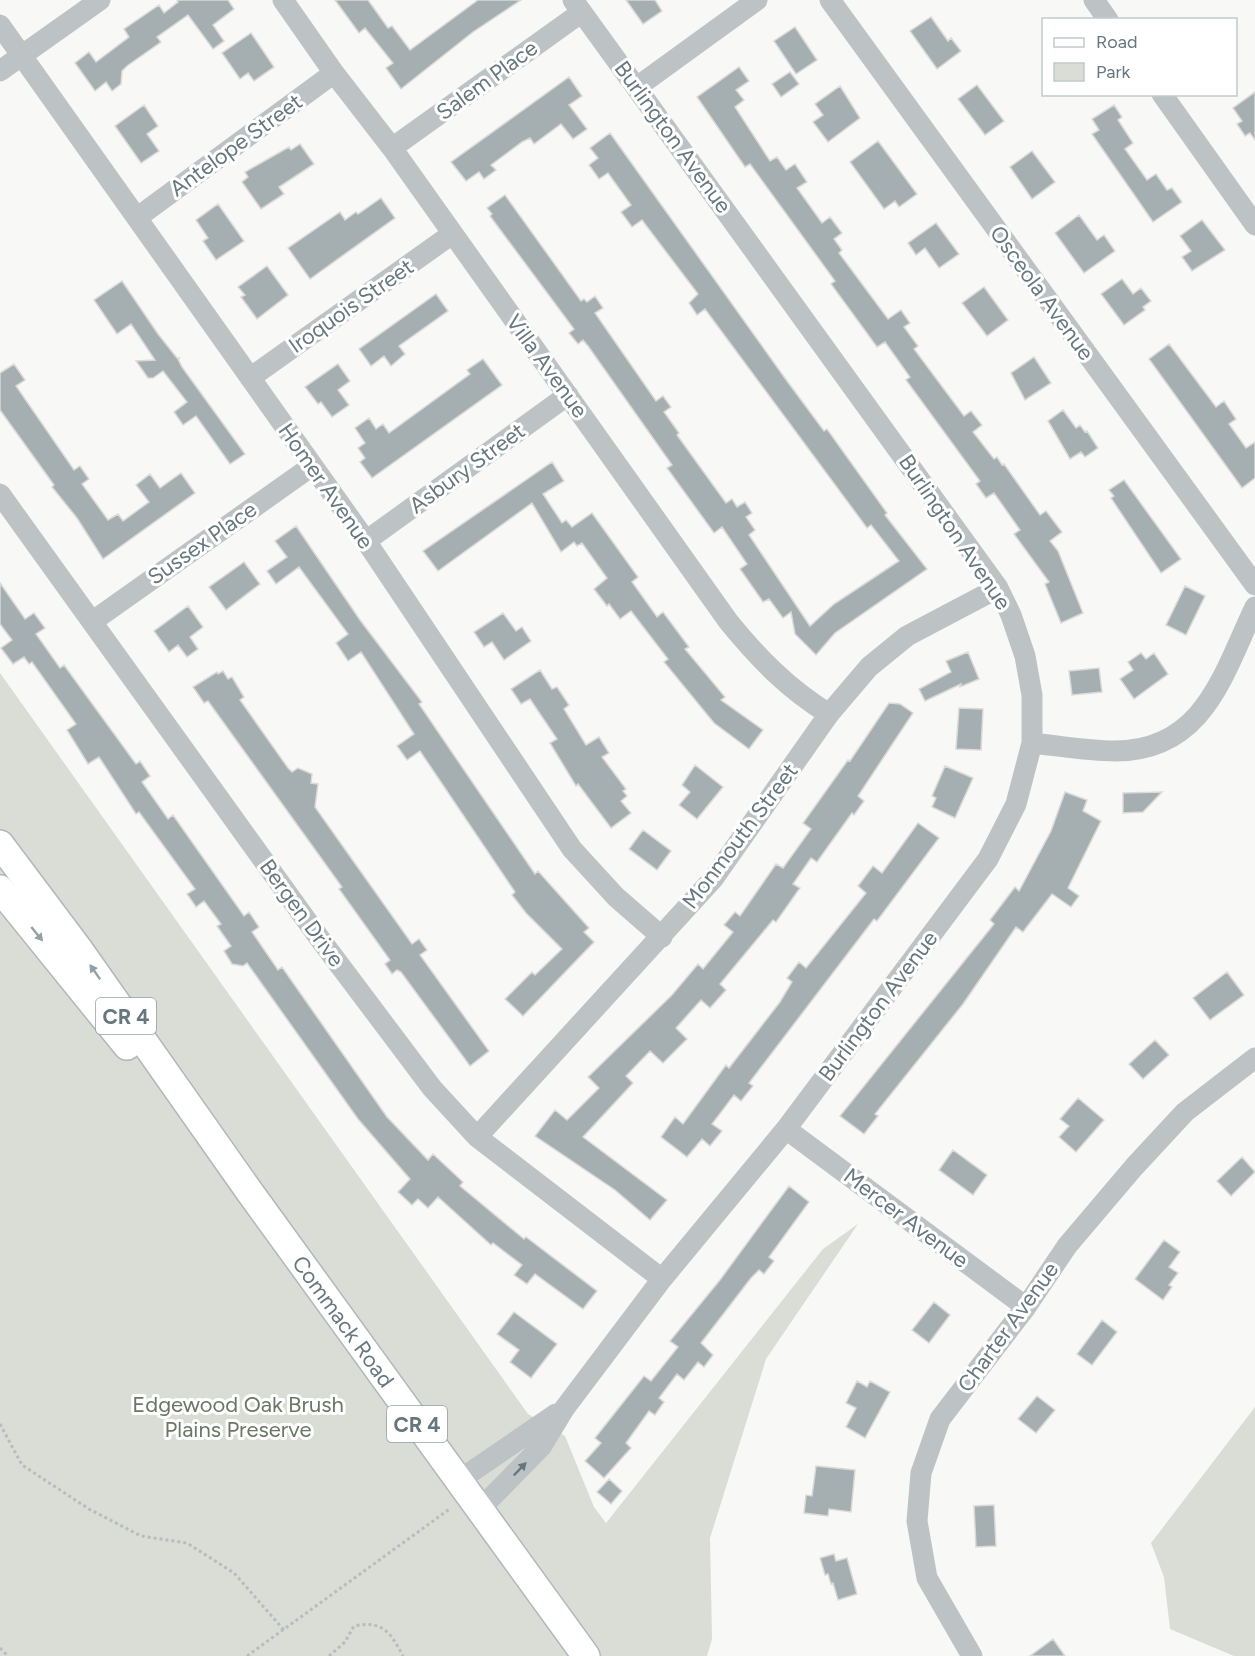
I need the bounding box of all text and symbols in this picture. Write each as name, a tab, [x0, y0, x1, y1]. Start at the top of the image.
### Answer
legend	[1042, 18, 1237, 96]
text: Road	[1096, 31, 1137, 53]
street label: Salem Place	[431, 34, 543, 126]
street label: Burlington Avenue	[609, 56, 737, 218]
text: Park	[1096, 61, 1131, 83]
street label: Antelope Street	[165, 88, 307, 202]
street label: Osceola Avenue	[984, 220, 1100, 366]
street label: Iroquois Street	[283, 253, 419, 359]
street label: Villa Avenue	[500, 309, 594, 423]
street label: Asbury Street	[404, 417, 530, 519]
street label: Homer Avenue	[273, 418, 379, 554]
street label: Burlington Avenue	[893, 449, 1017, 615]
street label: Sussex Place	[142, 496, 262, 590]
street label: Monmouth Street	[677, 758, 803, 914]
street label: Bergen Drive	[254, 854, 350, 972]
street label: Burlington Avenue	[813, 925, 943, 1087]
one-way arrow	[30, 927, 42, 942]
one-way arrow	[89, 964, 101, 980]
road number: CR 4	[96, 998, 156, 1034]
street label: Mercer Avenue	[838, 1162, 974, 1274]
street label: Commack Road	[287, 1250, 400, 1392]
street label: Charter Avenue	[952, 1257, 1064, 1397]
park label: Edgewood Oak Brush Plains Preserve	[132, 1391, 344, 1443]
road number: CR 4	[387, 1406, 447, 1442]
one-way arrow	[513, 1461, 527, 1476]

